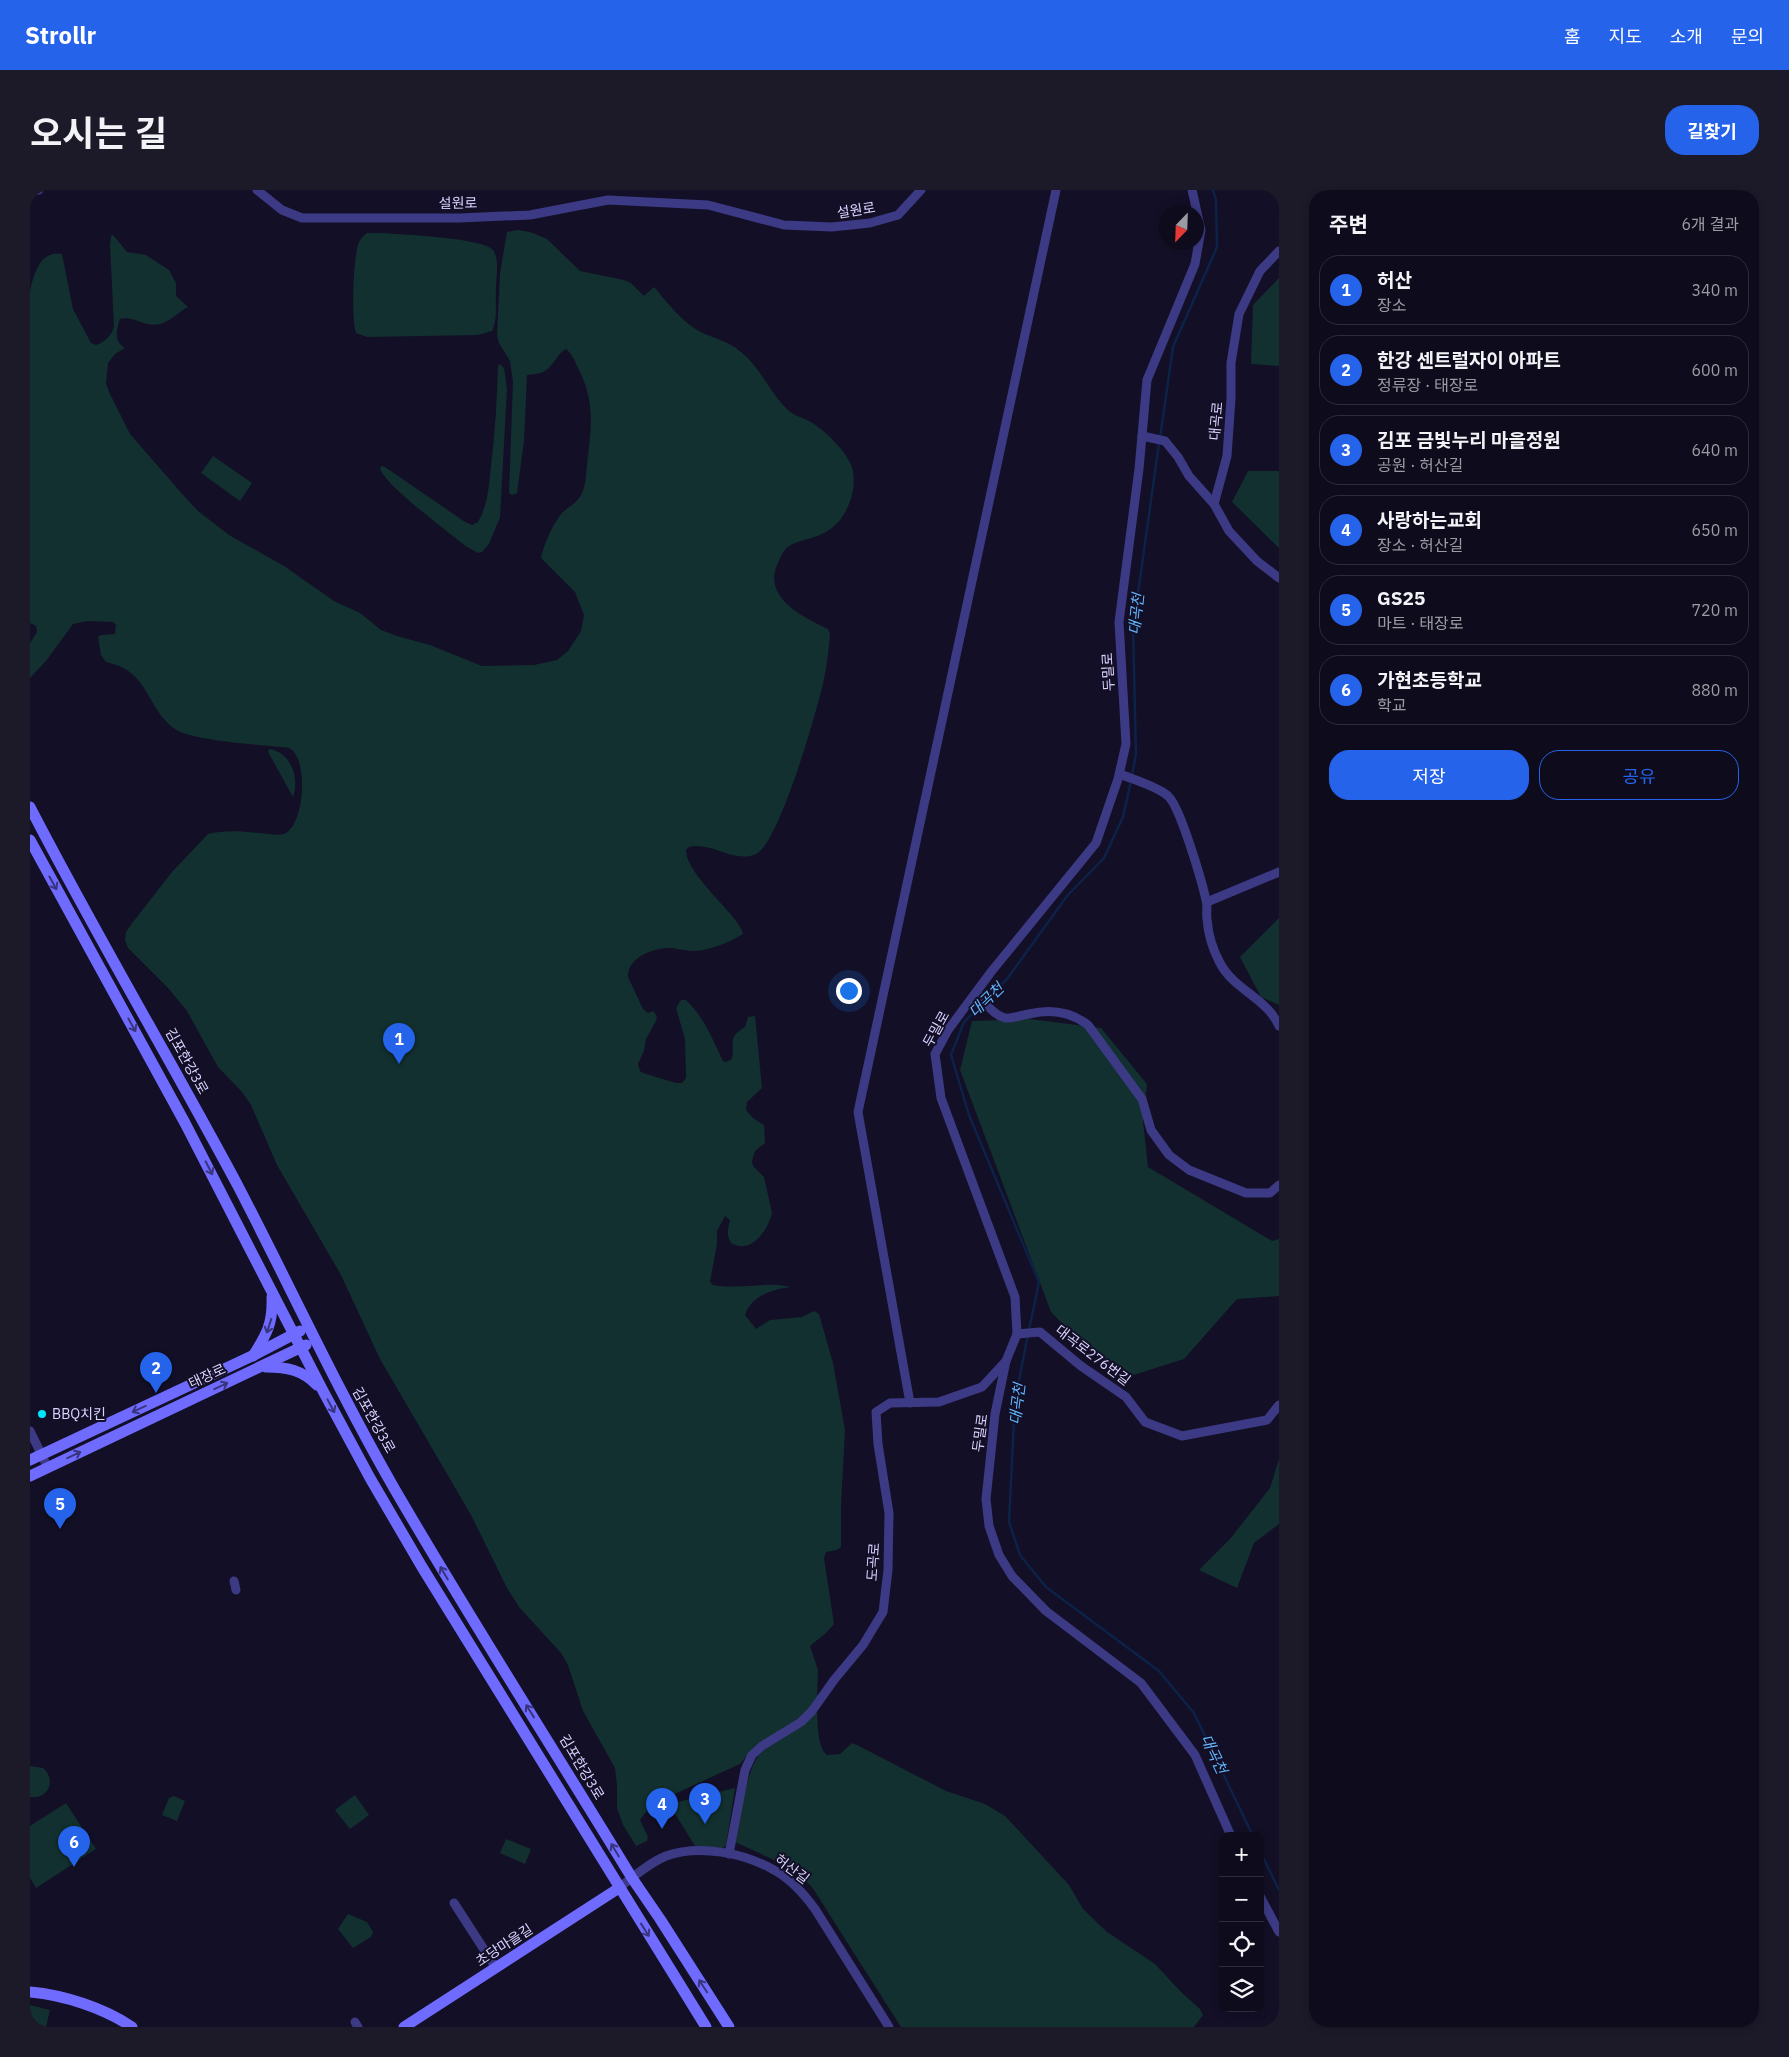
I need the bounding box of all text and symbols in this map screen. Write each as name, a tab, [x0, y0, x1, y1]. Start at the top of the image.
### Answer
text: Strollr	[25, 19, 96, 51]
text: 홈	[1564, 25, 1581, 48]
text: 지도	[1609, 25, 1642, 48]
text: 소개	[1670, 25, 1703, 48]
text: 문의	[1731, 25, 1764, 48]
button: 길찾기	[1665, 105, 1759, 155]
text: 오시는 길	[30, 110, 167, 156]
street label: 설원로	[439, 194, 478, 212]
street label: 설원로	[836, 198, 877, 222]
north arrow	[1159, 205, 1204, 250]
text: 주변	[1329, 210, 1368, 238]
text: 6개 결과	[1681, 214, 1739, 234]
text: 허산	[1377, 268, 1412, 292]
text: 1	[1341, 280, 1351, 300]
text: 340 m	[1691, 280, 1738, 300]
text: 장소	[1377, 295, 1406, 315]
text: 한강 센트럴자이 아파트	[1377, 348, 1561, 372]
text: 2	[1341, 360, 1351, 380]
text: 600 m	[1691, 360, 1738, 380]
text: 정류장 · 태장로	[1377, 375, 1478, 395]
street label: 대곡로	[1205, 401, 1227, 441]
text: 김포 금빛누리 마을정원	[1377, 428, 1561, 452]
text: 3	[1341, 440, 1351, 460]
text: 640 m	[1691, 440, 1738, 460]
text: 공원 · 허산길	[1377, 455, 1463, 475]
text: 사랑하는교회	[1377, 508, 1482, 532]
text: 4	[1341, 520, 1351, 540]
text: 650 m	[1691, 520, 1738, 540]
text: 장소 · 허산길	[1377, 535, 1463, 555]
text: GS25	[1377, 586, 1425, 610]
water label: 대곡천	[1124, 590, 1148, 636]
text: 5	[1341, 600, 1351, 620]
text: 720 m	[1691, 600, 1738, 620]
text: 마트 · 태장로	[1377, 613, 1463, 633]
street label: 두밀로	[1098, 652, 1118, 692]
text: 가현초등학교	[1377, 668, 1482, 692]
text: 6	[1341, 680, 1351, 700]
text: 880 m	[1691, 680, 1738, 700]
text: 학교	[1377, 695, 1406, 715]
button: 저장	[1329, 750, 1529, 800]
button: 공유	[1539, 750, 1739, 800]
one-way arrow	[49, 875, 58, 890]
water label: 대곡천	[965, 977, 1009, 1021]
your location	[836, 978, 862, 1004]
street label: 두밀로	[919, 1008, 953, 1050]
one-way arrow	[128, 1017, 137, 1032]
pin: 1	[383, 1023, 415, 1064]
street label: 김포한강3로	[161, 1025, 213, 1097]
one-way arrow	[205, 1160, 214, 1175]
one-way arrow	[264, 1318, 273, 1334]
street label: 대곡로276번길	[1052, 1321, 1134, 1389]
pin: 2	[140, 1352, 172, 1393]
street label: 태장로	[186, 1360, 228, 1392]
water label: 대곡천	[1005, 1380, 1029, 1426]
one-way arrow	[213, 1381, 228, 1390]
street label: 김포한강3로	[348, 1384, 400, 1456]
one-way arrow	[327, 1398, 336, 1413]
place label: BBQ치킨	[52, 1405, 106, 1423]
one-way arrow	[131, 1405, 146, 1415]
marker: BBQ치킨	[36, 1408, 48, 1420]
street label: 두밀로	[968, 1412, 992, 1453]
one-way arrow	[66, 1450, 81, 1460]
pin: 5	[44, 1488, 76, 1529]
street label: 도곡로	[863, 1542, 883, 1582]
one-way arrow	[439, 1566, 449, 1580]
one-way arrow	[525, 1704, 535, 1718]
street label: 김포한강3로	[556, 1731, 609, 1803]
water label: 대곡천	[1197, 1731, 1232, 1779]
pin: 3	[689, 1783, 721, 1824]
pin: 4	[646, 1788, 678, 1829]
pin: 6	[58, 1826, 90, 1867]
map controls	[1219, 1832, 1264, 2012]
button: +	[1219, 1832, 1264, 1877]
one-way arrow	[609, 1843, 619, 1857]
street label: 허산길	[771, 1850, 813, 1888]
button: −	[1219, 1877, 1264, 1922]
street label: 초당마을길	[472, 1920, 536, 1970]
one-way arrow	[640, 1922, 650, 1936]
button: locate	[1219, 1922, 1264, 1967]
button: layers	[1219, 1967, 1264, 2012]
one-way arrow	[698, 1979, 708, 1993]

